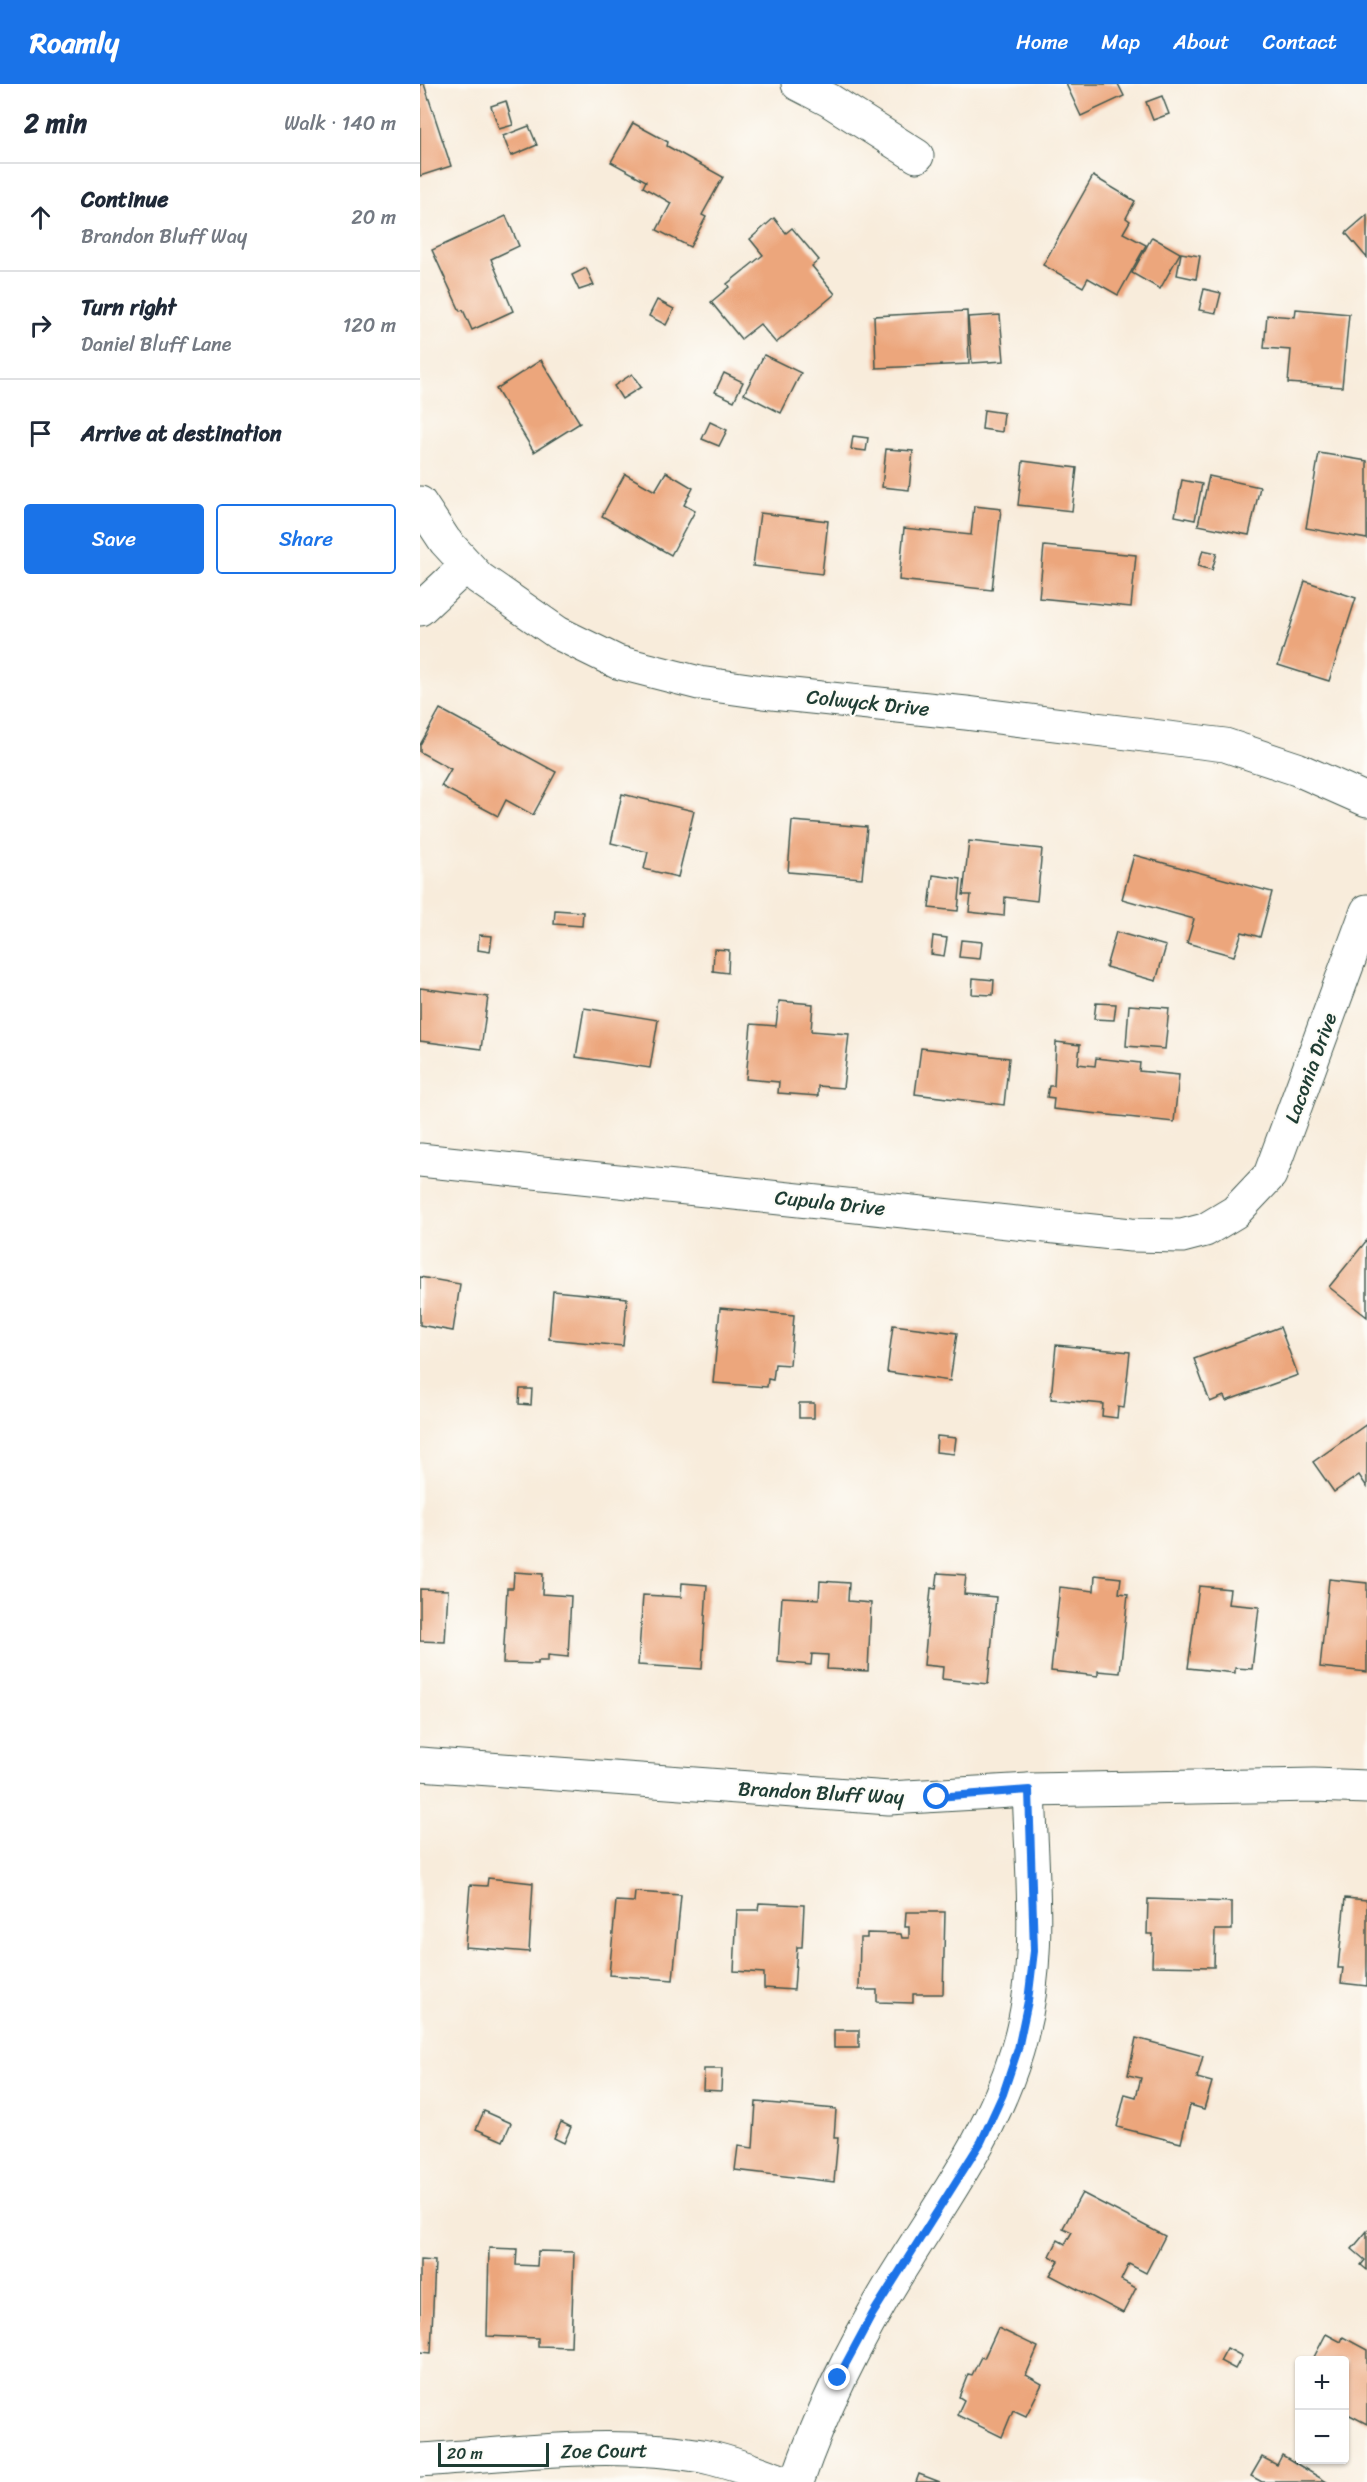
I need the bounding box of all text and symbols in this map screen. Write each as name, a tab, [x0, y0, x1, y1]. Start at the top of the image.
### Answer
text: Roamly	[30, 18, 119, 67]
text: Home	[1016, 23, 1068, 61]
text: Map	[1101, 23, 1140, 61]
text: About	[1173, 23, 1230, 61]
text: Contact	[1263, 23, 1337, 61]
text: 2 min	[24, 100, 87, 146]
text: Walk · 140 m	[284, 106, 396, 141]
text: Continue	[81, 180, 169, 219]
text: 20 m	[351, 200, 396, 235]
icon: ahead	[24, 201, 57, 234]
text: Brandon Bluff Way	[81, 219, 247, 254]
text: Turn right	[81, 288, 176, 327]
text: 120 m	[343, 308, 396, 343]
icon: right	[24, 309, 57, 342]
text: Daniel Bluff Lane	[81, 327, 232, 362]
text: Arrive at destination	[81, 414, 282, 453]
icon: arrive	[24, 417, 57, 450]
button: Save	[24, 504, 204, 574]
button: Share	[216, 504, 396, 574]
street label: Colwyck Drive	[805, 679, 931, 727]
street label: Laconia Drive	[1275, 1007, 1347, 1128]
street label: Cupula Drive	[773, 1180, 887, 1226]
street label: Brandon Bluff Way	[737, 1771, 906, 1815]
route start	[923, 1783, 949, 1809]
map controls	[1295, 2356, 1349, 2464]
button: +	[1295, 2356, 1349, 2410]
route end	[824, 2364, 850, 2390]
button: −	[1295, 2410, 1349, 2464]
street label: Zoe Court	[560, 2433, 648, 2469]
text: 20 m	[447, 2439, 483, 2468]
scale bar	[438, 2440, 549, 2468]

